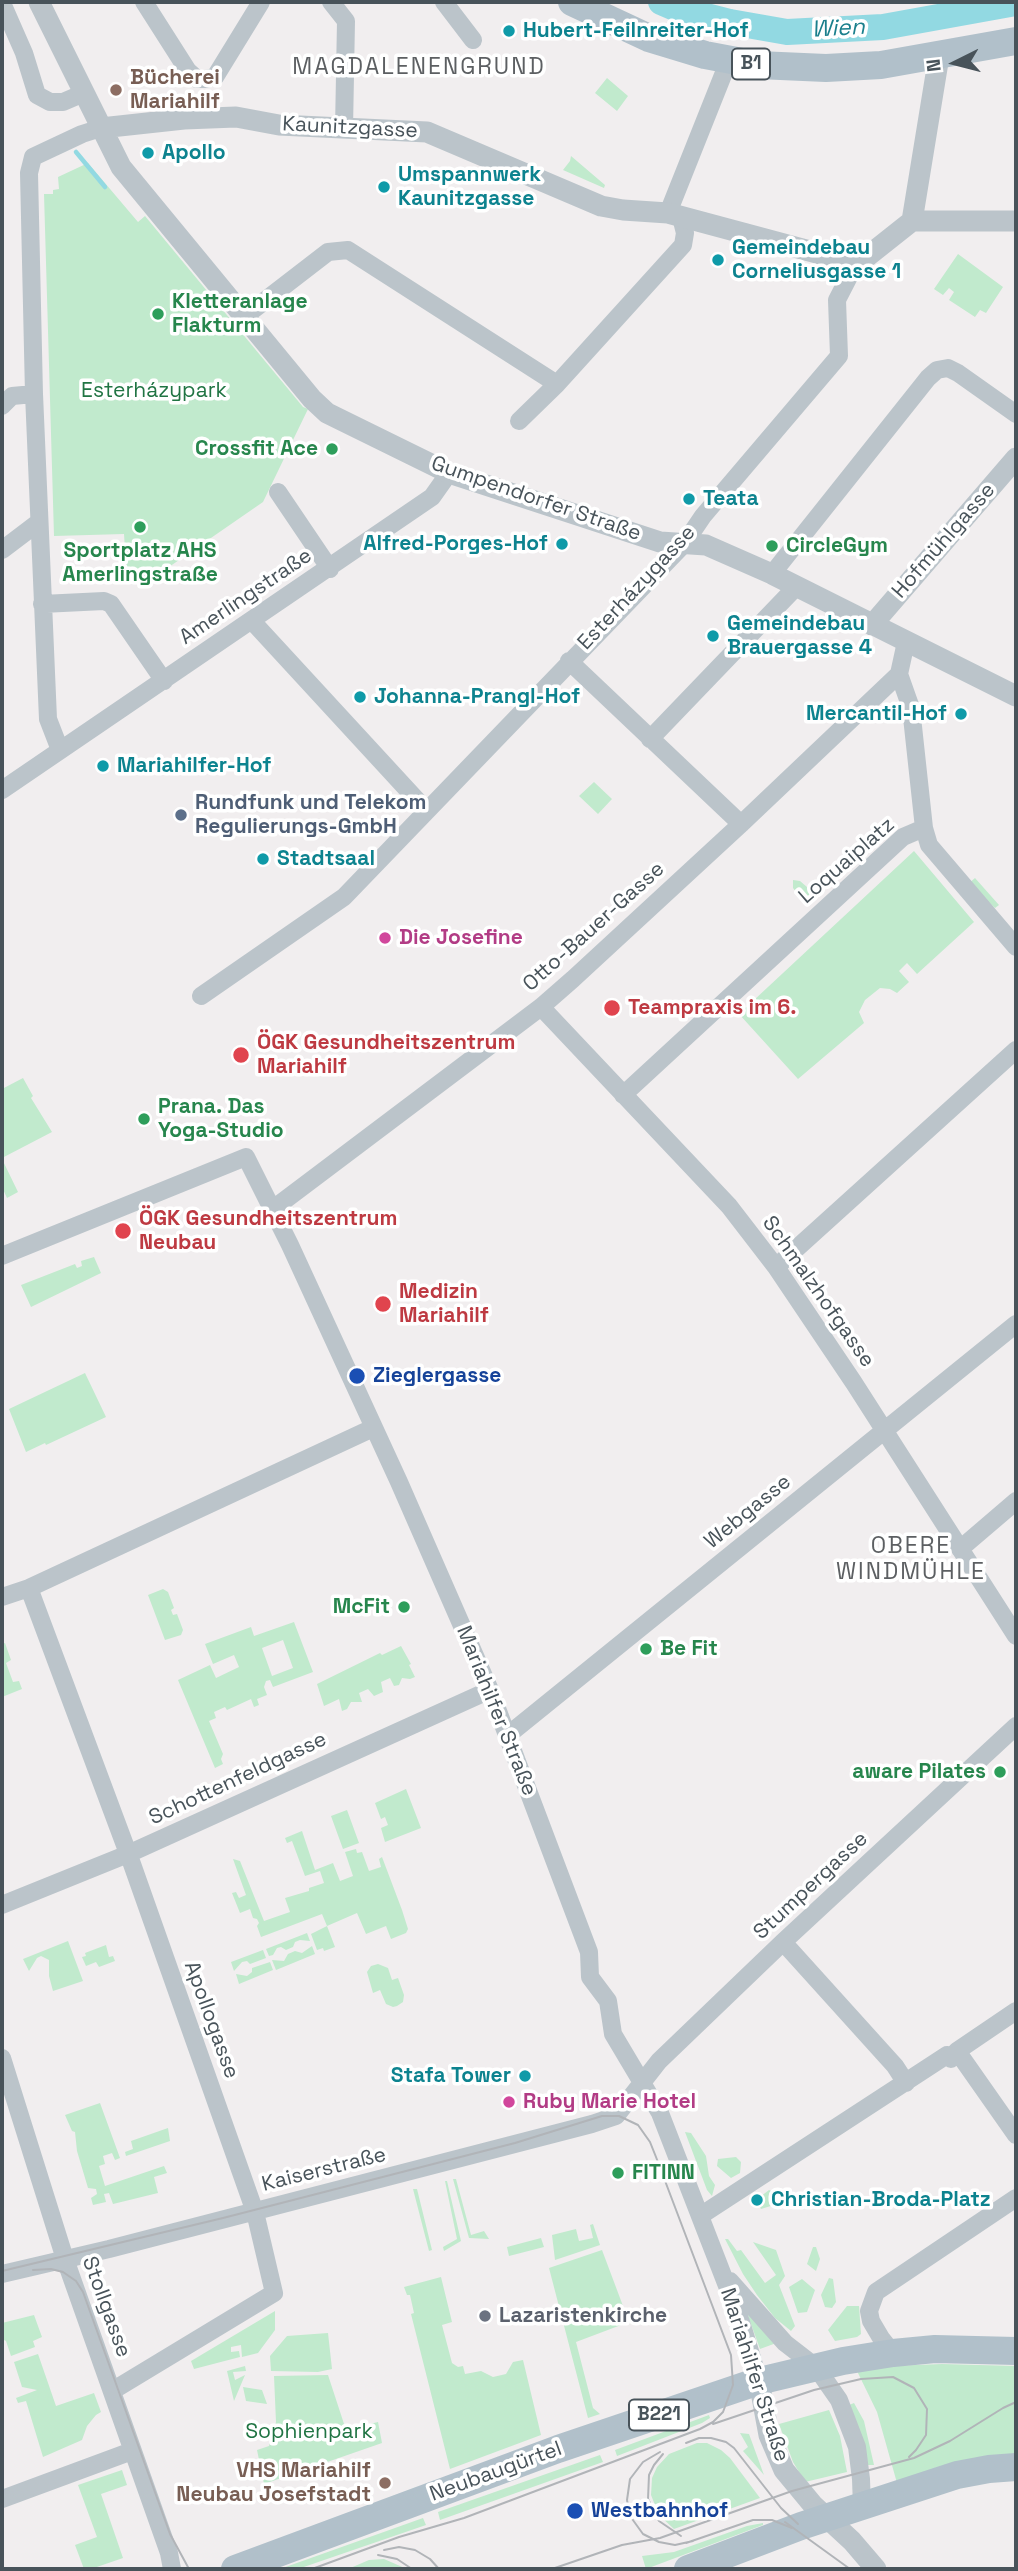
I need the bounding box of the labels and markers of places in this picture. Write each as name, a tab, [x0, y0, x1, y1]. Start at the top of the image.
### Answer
place label: Hubert-Feilnreiter-Hof	[523, 18, 749, 44]
marker: Hubert-Feilnreiter-Hof	[501, 23, 517, 39]
place label: Bücherei Mariahilf	[130, 65, 220, 115]
marker: Bücherei Mariahilf	[108, 82, 124, 98]
place label: Apollo	[162, 140, 226, 166]
marker: Apollo	[140, 145, 156, 161]
place label: Umspannwerk Kaunitzgasse	[398, 162, 541, 212]
marker: Umspannwerk Kaunitzgasse	[376, 179, 392, 195]
place label: Gemeindebau Corneliusgasse 1	[732, 235, 901, 285]
marker: Gemeindebau Corneliusgasse 1	[710, 252, 726, 268]
place label: Kletteranlage Flakturm	[172, 289, 308, 339]
marker: Kletteranlage Flakturm	[150, 306, 166, 322]
place label: Crossfit Ace	[195, 436, 318, 462]
marker: Crossfit Ace	[324, 441, 340, 457]
place label: Teata	[703, 486, 759, 512]
marker: Teata	[681, 491, 697, 507]
marker: Sportplatz AHS Amerlingstraße	[132, 519, 148, 535]
place label: Alfred-Porges-Hof	[363, 531, 548, 557]
place label: CircleGym	[786, 533, 888, 559]
marker: Alfred-Porges-Hof	[554, 536, 570, 552]
place label: Sportplatz AHS Amerlingstraße	[62, 538, 218, 588]
marker: CircleGym	[764, 538, 780, 554]
place label: Gemeindebau Brauergasse 4	[727, 611, 872, 661]
marker: Gemeindebau Brauergasse 4	[705, 628, 721, 644]
place label: Johanna-Prangl-Hof	[374, 684, 580, 710]
marker: Johanna-Prangl-Hof	[352, 689, 368, 705]
place label: Mercantil-Hof	[806, 701, 947, 727]
marker: Mercantil-Hof	[953, 706, 969, 722]
place label: Mariahilfer-Hof	[117, 753, 271, 779]
marker: Mariahilfer-Hof	[95, 758, 111, 774]
place label: Rundfunk und Telekom Regulierungs-GmbH	[195, 790, 427, 840]
marker: Rundfunk und Telekom Regulierungs-GmbH	[173, 807, 189, 823]
place label: Stadtsaal	[277, 846, 375, 872]
marker: Stadtsaal	[255, 851, 271, 867]
place label: Die Josefine	[399, 925, 523, 951]
marker: Die Josefine	[377, 930, 393, 946]
place label: Teampraxis im 6.	[628, 995, 797, 1021]
marker: Teampraxis im 6.	[602, 998, 622, 1018]
place label: ÖGK Gesundheitszentrum Mariahilf	[257, 1030, 515, 1080]
marker: ÖGK Gesundheitszentrum Mariahilf	[231, 1045, 251, 1065]
place label: Prana. Das Yoga-Studio	[158, 1094, 284, 1144]
marker: Prana. Das Yoga-Studio	[136, 1111, 152, 1127]
place label: ÖGK Gesundheitszentrum Neubau	[139, 1206, 397, 1256]
marker: ÖGK Gesundheitszentrum Neubau	[113, 1221, 133, 1241]
place label: Medizin Mariahilf	[399, 1279, 489, 1329]
marker: Medizin Mariahilf	[373, 1294, 393, 1314]
place label: Zieglergasse	[373, 1363, 501, 1389]
marker: Zieglergasse	[347, 1366, 367, 1386]
place label: McFit	[333, 1594, 390, 1620]
marker: McFit	[396, 1599, 412, 1615]
place label: Be Fit	[660, 1636, 718, 1662]
marker: Be Fit	[638, 1641, 654, 1657]
place label: aware Pilates	[852, 1759, 986, 1785]
marker: aware Pilates	[992, 1764, 1008, 1780]
place label: Stafa Tower	[391, 2063, 511, 2089]
marker: Stafa Tower	[517, 2068, 533, 2084]
place label: Ruby Marie Hotel	[523, 2089, 696, 2115]
marker: Ruby Marie Hotel	[501, 2094, 517, 2110]
place label: FITINN	[632, 2160, 695, 2186]
marker: FITINN	[610, 2165, 626, 2181]
place label: Christian-Broda-Platz	[771, 2187, 991, 2213]
marker: Christian-Broda-Platz	[749, 2192, 765, 2208]
place label: Lazaristenkirche	[499, 2303, 667, 2329]
marker: Lazaristenkirche	[477, 2308, 493, 2324]
place label: VHS Mariahilf Neubau Josefstadt	[176, 2458, 371, 2508]
marker: VHS Mariahilf Neubau Josefstadt	[377, 2475, 393, 2491]
place label: Westbahnhof	[591, 2498, 728, 2524]
marker: Westbahnhof	[565, 2501, 585, 2521]

